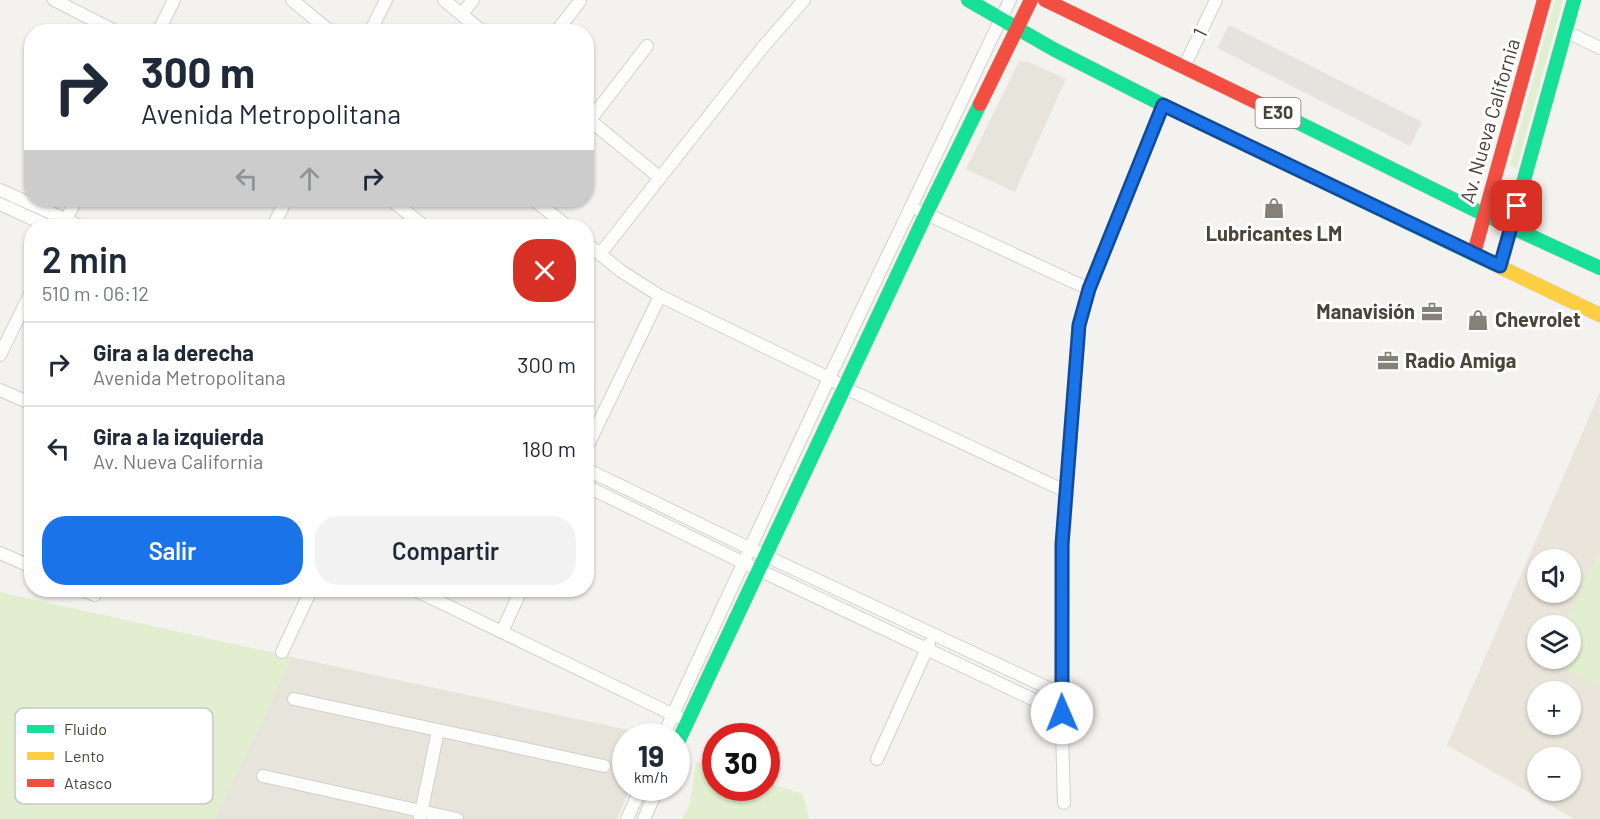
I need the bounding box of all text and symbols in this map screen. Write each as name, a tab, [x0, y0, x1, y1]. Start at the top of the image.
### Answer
street label: 1	[1187, 24, 1211, 41]
street label: Av. Nueva California	[1454, 36, 1524, 206]
text: 300 m	[141, 46, 255, 96]
icon: right	[42, 48, 120, 126]
text: Avenida Metropolitana	[141, 97, 401, 129]
road number: E30	[1256, 98, 1300, 128]
icon: left	[230, 162, 263, 195]
icon: ahead	[293, 162, 326, 195]
icon: right	[356, 162, 389, 195]
pin	[1491, 180, 1542, 231]
icon: arrive	[1500, 189, 1533, 222]
shop icon: Lubricantes LM	[1262, 196, 1286, 220]
place label: Lubricantes LM	[1206, 221, 1342, 245]
text: 2 min	[42, 237, 128, 280]
button: close	[513, 239, 576, 302]
text: 510 m · 06:12	[42, 281, 149, 305]
place label: Manavisión	[1316, 299, 1415, 323]
office icon: Manavisión	[1420, 300, 1444, 324]
place label: Chevrolet	[1495, 307, 1581, 331]
shop icon: Chevrolet	[1466, 308, 1490, 332]
text: Gira a la derecha	[93, 339, 254, 365]
icon: right	[42, 348, 75, 381]
place label: Radio Amiga	[1405, 348, 1516, 372]
office icon: Radio Amiga	[1376, 349, 1400, 373]
text: 300 m	[517, 351, 576, 377]
text: Avenida Metropolitana	[93, 365, 286, 389]
text: Gira a la izquierda	[93, 423, 264, 449]
icon: left	[42, 432, 75, 465]
text: 180 m	[522, 435, 576, 461]
text: Av. Nueva California	[93, 449, 263, 473]
button: Salir	[42, 516, 303, 585]
button: Compartir	[315, 516, 576, 585]
map controls	[1527, 549, 1581, 801]
button: sound	[1527, 549, 1581, 603]
button: layers	[1527, 615, 1581, 669]
position arrow	[1030, 681, 1094, 745]
button: +	[1527, 681, 1581, 735]
legend	[15, 708, 213, 804]
text: Fluido	[64, 719, 107, 738]
speed limit sign: 30	[702, 723, 780, 801]
text: 19	[638, 737, 664, 773]
text: Lento	[64, 746, 105, 765]
button: −	[1527, 747, 1581, 801]
text: km/h	[634, 768, 668, 786]
text: Atasco	[64, 773, 112, 792]

